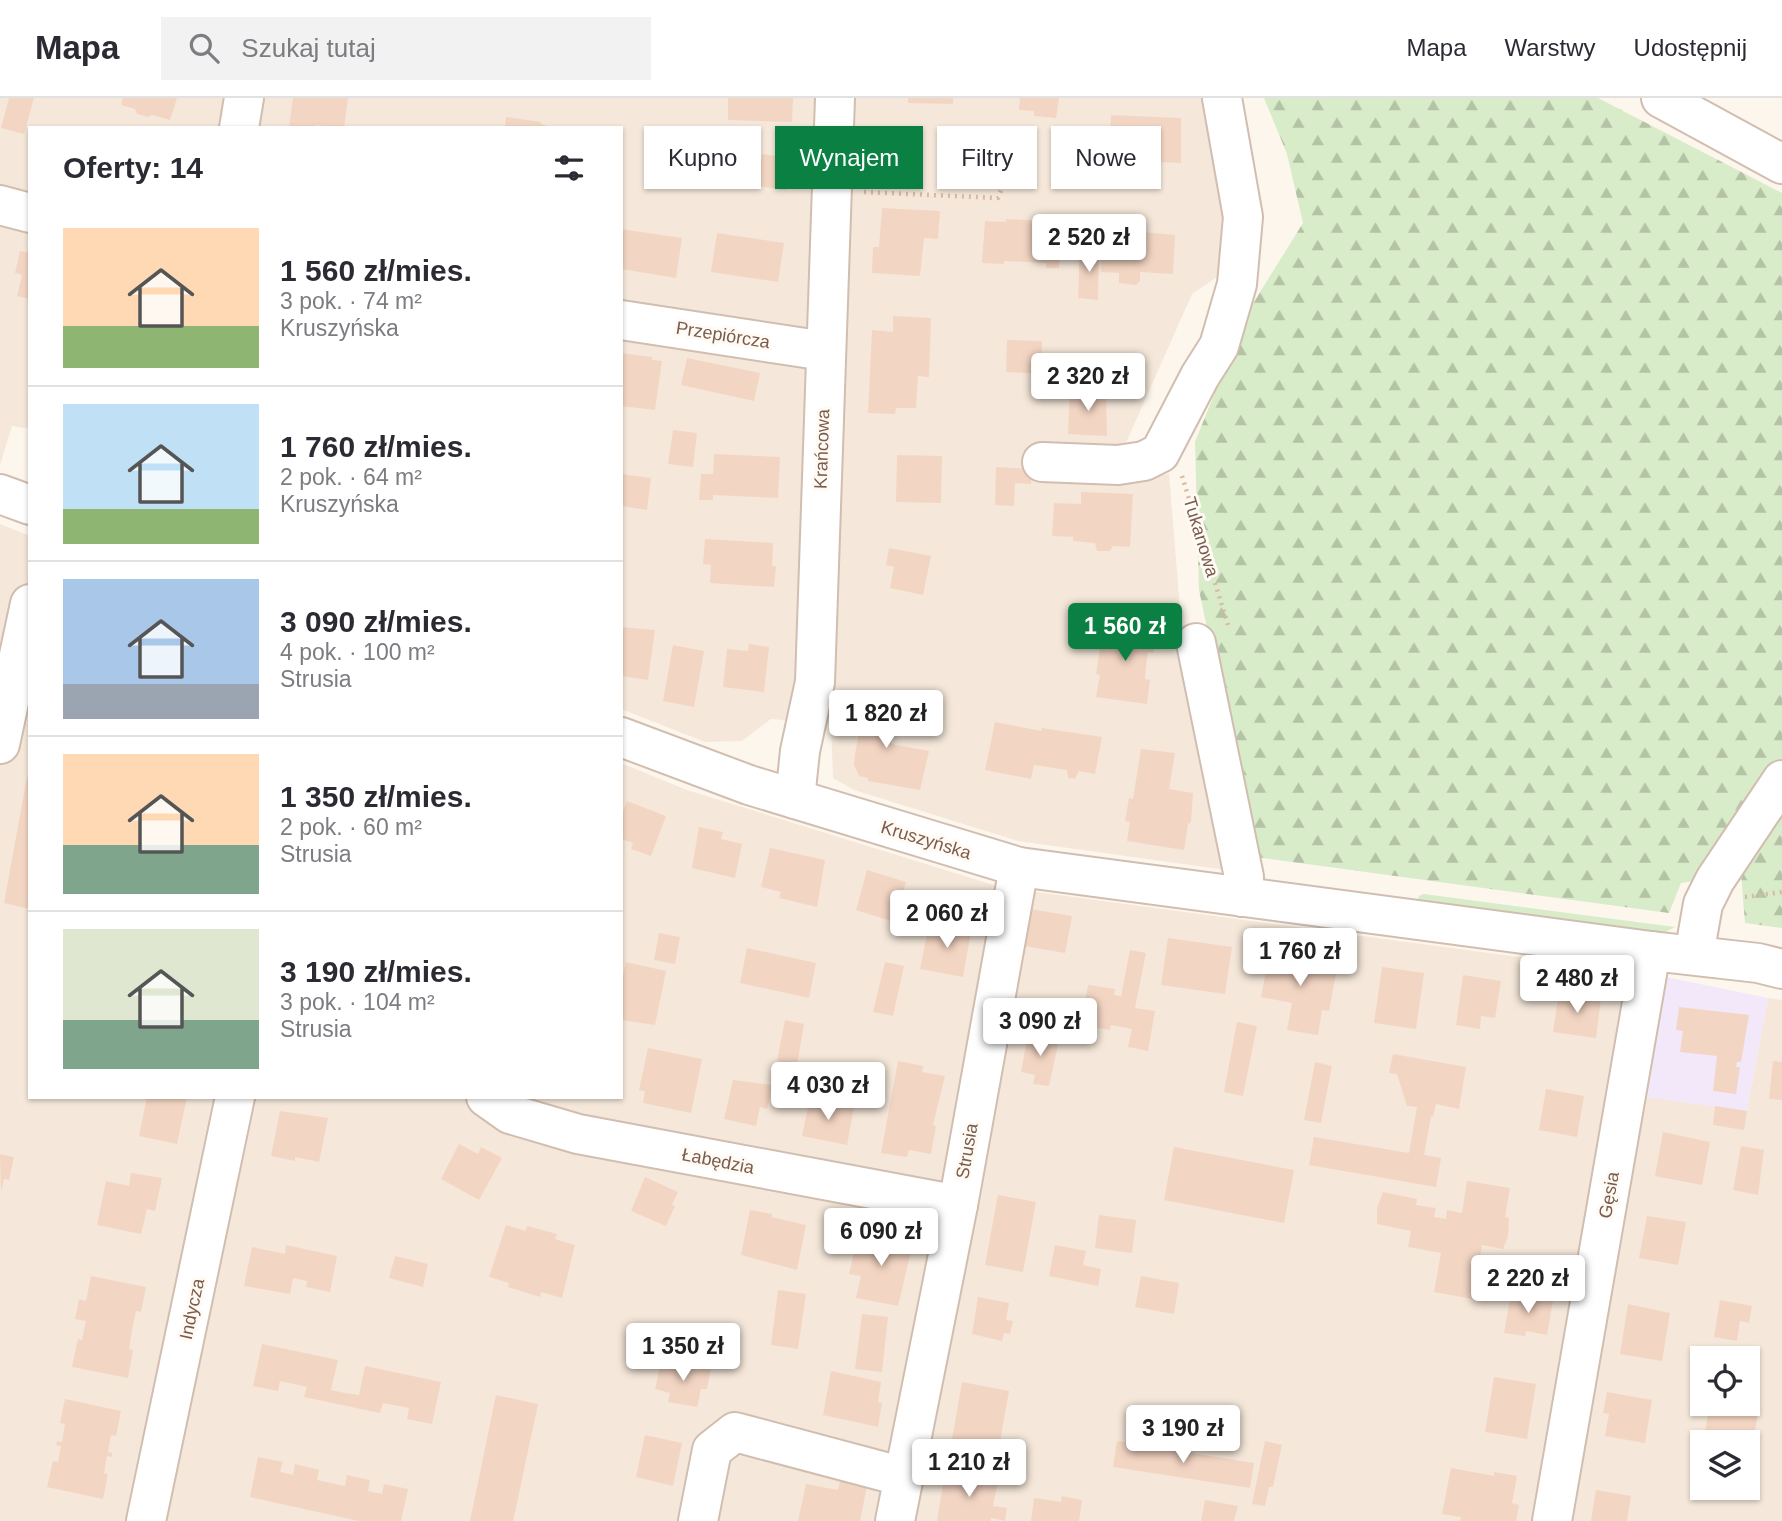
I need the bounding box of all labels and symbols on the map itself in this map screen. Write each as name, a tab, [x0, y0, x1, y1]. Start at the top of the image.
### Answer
pin: 2 520 zł	[1017, 214, 1161, 274]
street label: Przepiórcza	[674, 318, 772, 352]
pin: 2 320 zł	[1016, 354, 1160, 413]
street label: Krańcowa	[811, 408, 833, 489]
street label: Tukanowa	[1179, 495, 1223, 580]
pin: 1 560 zł	[1053, 603, 1197, 663]
pin: 1 820 zł	[814, 690, 958, 750]
street label: Kruszyńska	[879, 817, 974, 863]
pin: 2 060 zł	[875, 890, 1019, 950]
pin: 1 760 zł	[1228, 928, 1372, 988]
pin: 2 480 zł	[1505, 956, 1649, 1015]
pin: 3 090 zł	[968, 998, 1112, 1058]
pin: 4 030 zł	[756, 1062, 900, 1122]
street label: Strusia	[952, 1121, 982, 1180]
street label: Łabędzia	[680, 1144, 757, 1178]
street label: Gęsia	[1595, 1169, 1623, 1220]
pin: 6 090 zł	[809, 1208, 953, 1268]
pin: 2 220 zł	[1456, 1256, 1600, 1315]
street label: Indycza	[176, 1276, 208, 1341]
pin: 1 350 zł	[611, 1324, 755, 1383]
pin: 3 190 zł	[1111, 1406, 1255, 1465]
pin: 1 210 zł	[897, 1440, 1041, 1499]

